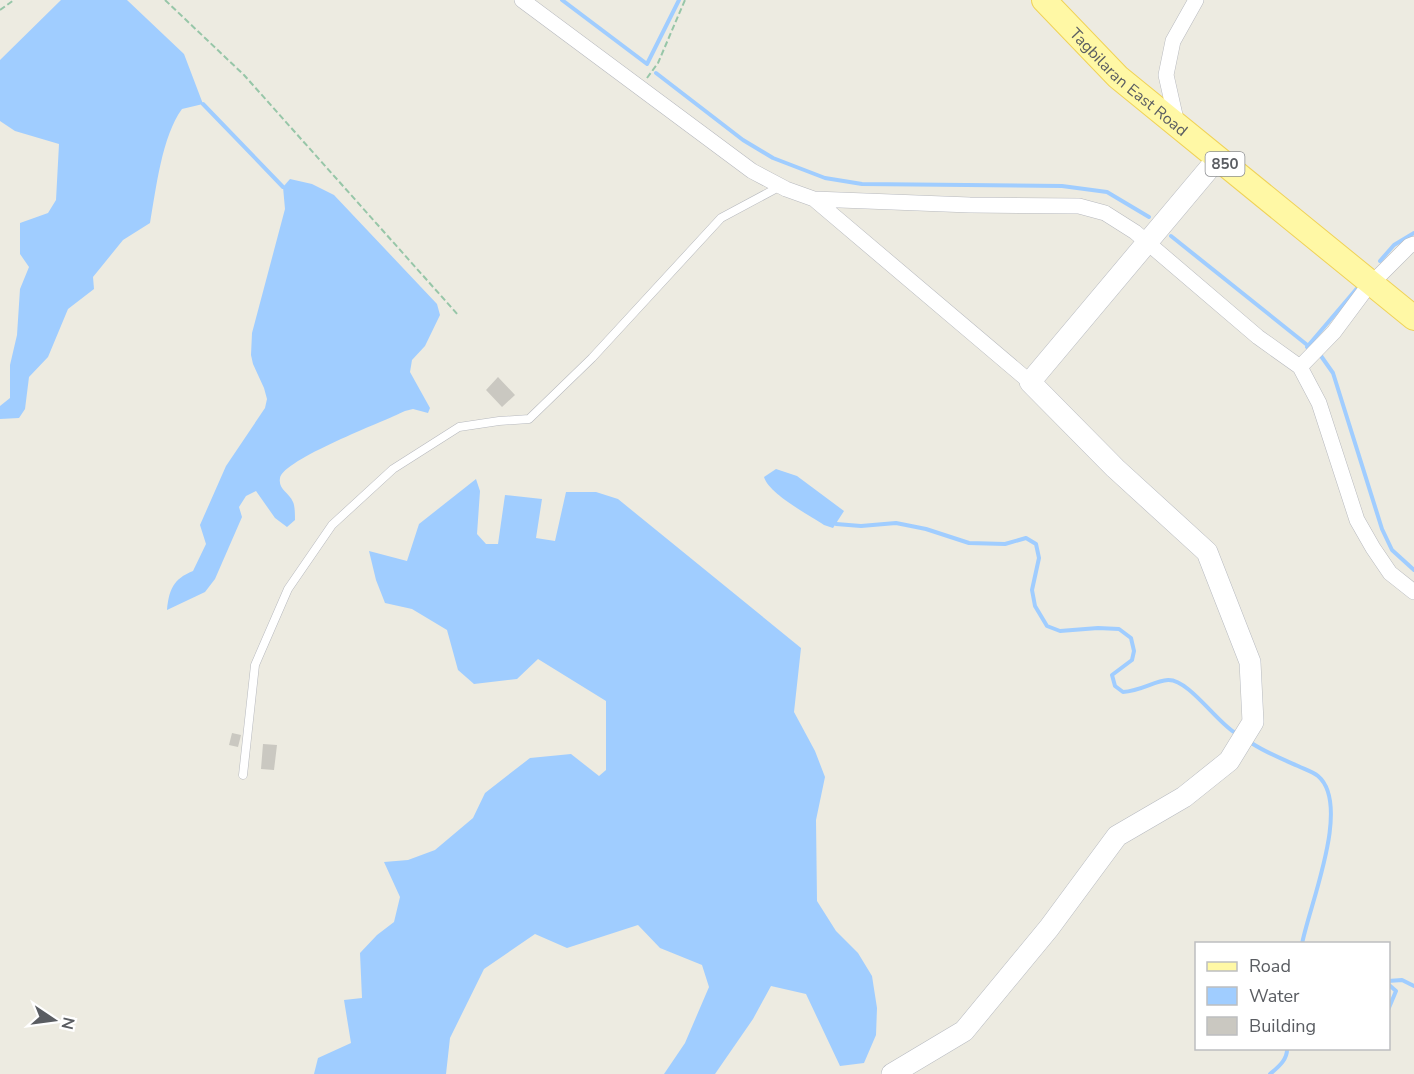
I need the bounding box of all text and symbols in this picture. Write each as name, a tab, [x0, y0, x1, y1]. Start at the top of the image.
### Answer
street label: Tagbilaran East Road	[1064, 23, 1192, 141]
road number: 850	[1206, 152, 1244, 176]
legend	[1195, 942, 1390, 1050]
text: Road	[1249, 954, 1291, 978]
text: Water	[1249, 984, 1300, 1008]
north arrow	[24, 990, 84, 1050]
text: Building	[1249, 1014, 1316, 1038]
text: N	[56, 1015, 80, 1031]

